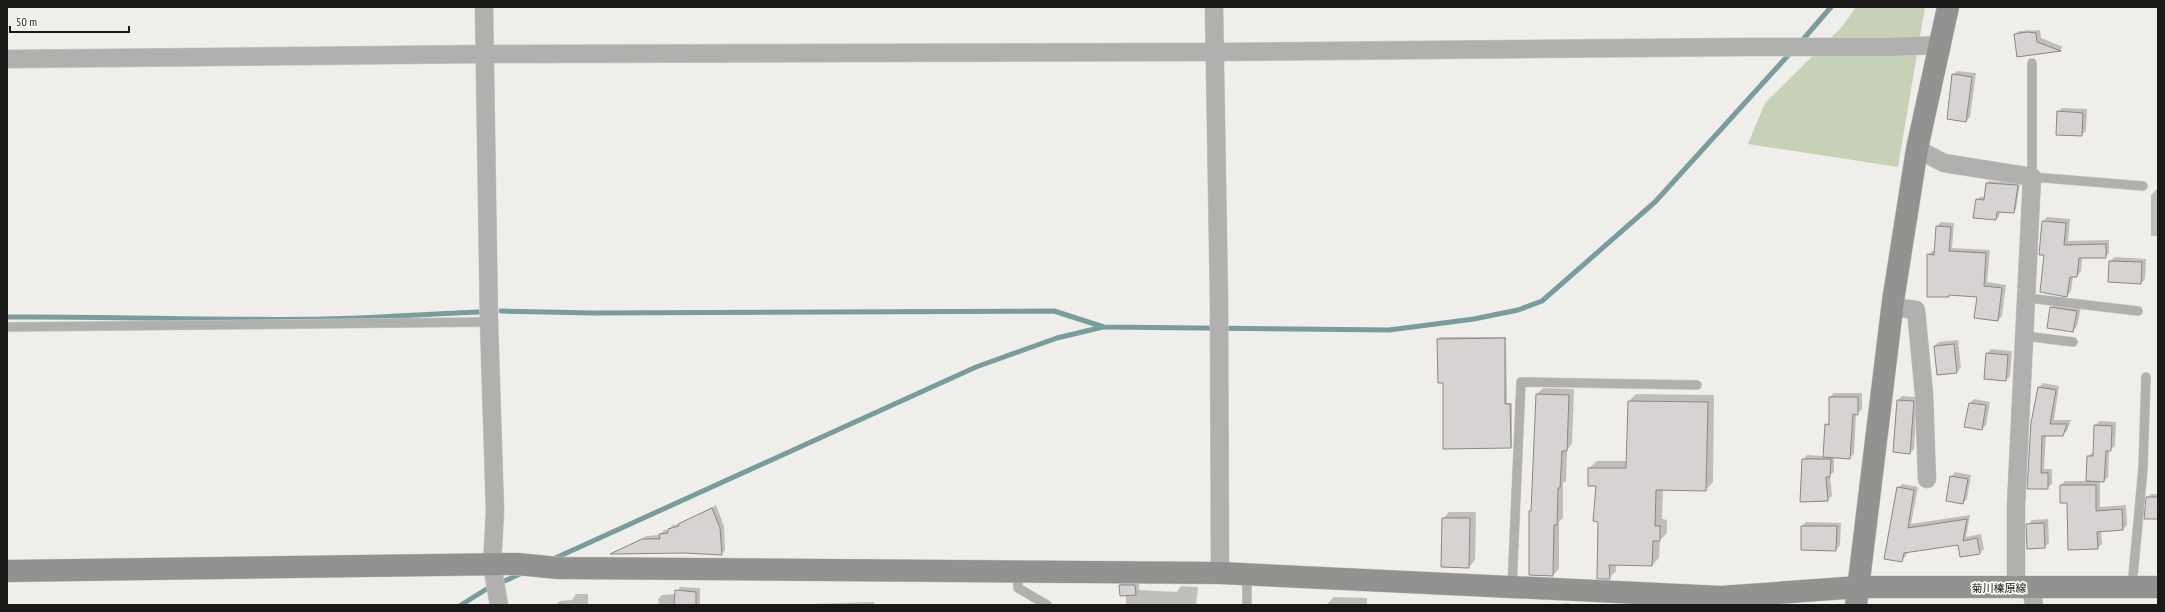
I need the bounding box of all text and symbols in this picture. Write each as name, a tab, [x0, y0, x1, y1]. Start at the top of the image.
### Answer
scale bar	[10, 8, 129, 34]
text: 50 m	[16, 14, 37, 29]
street label: 菊川榛原線	[1972, 581, 2027, 595]

